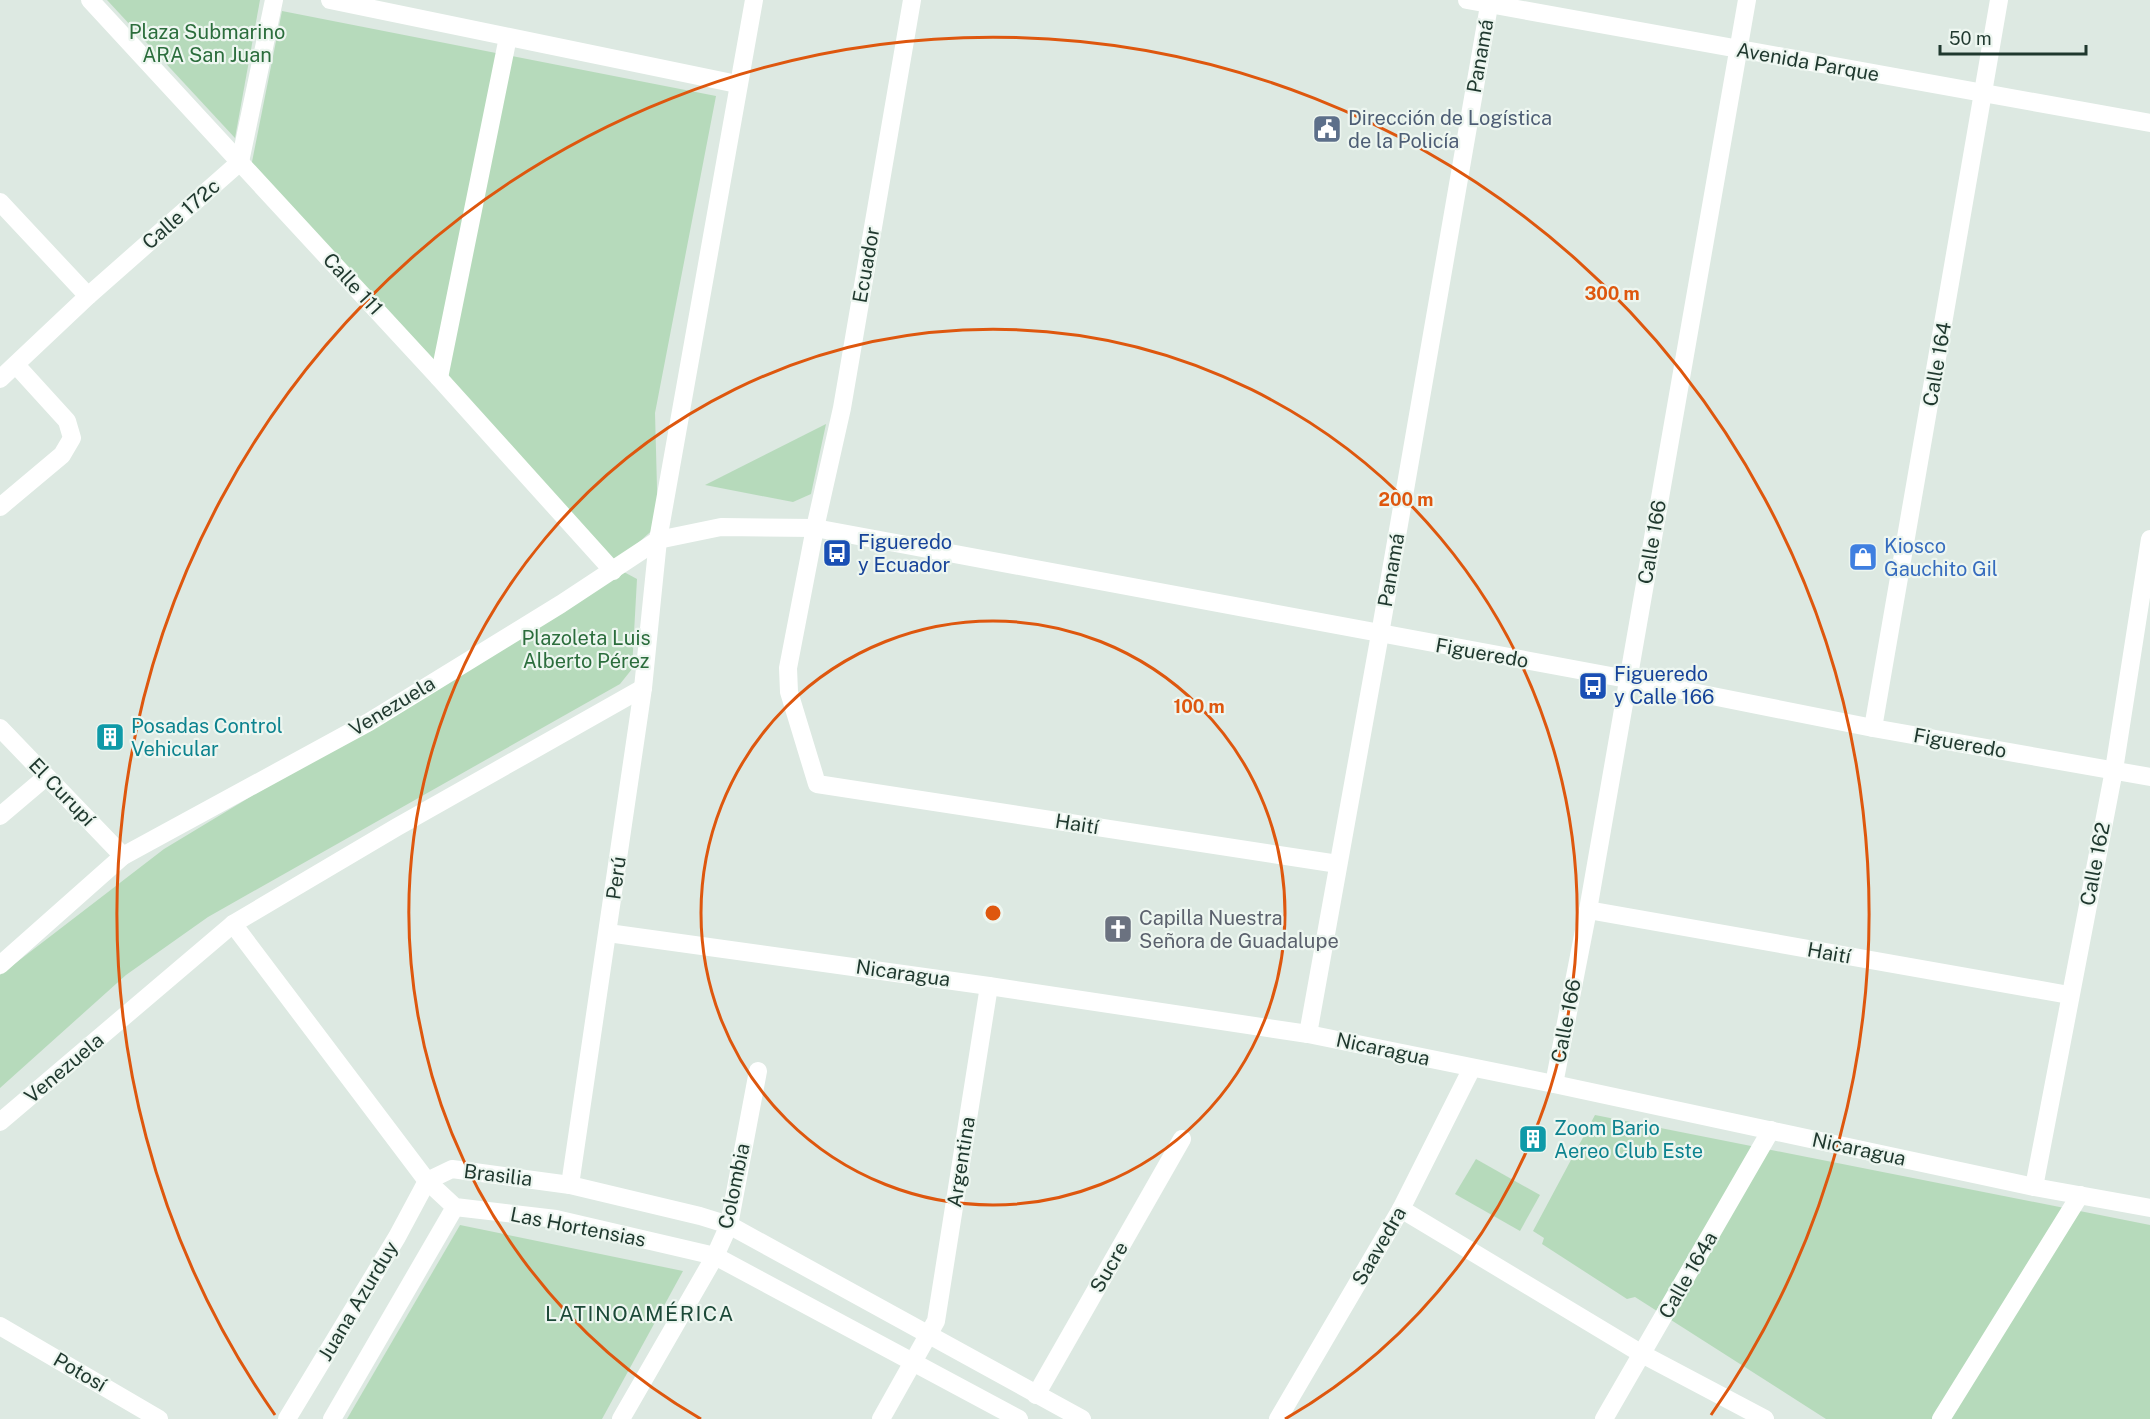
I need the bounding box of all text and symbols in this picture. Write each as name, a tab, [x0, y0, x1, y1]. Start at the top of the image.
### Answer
street label: Panamá	[1462, 17, 1498, 95]
scale bar	[1940, 18, 2086, 56]
park label: Plaza Submarino ARA San Juan	[129, 20, 285, 67]
text: 50 m	[1949, 28, 1992, 49]
street label: Avenida Parque	[1735, 38, 1881, 86]
place label: Dirección de Logística de la Policía	[1348, 106, 1552, 153]
public building icon: Dirección de Logística de la Policía	[1311, 113, 1343, 145]
street label: Calle 172c	[137, 174, 225, 254]
street label: Ecuador	[848, 225, 885, 305]
street label: Calle 111	[318, 248, 388, 320]
text: 300 m	[1584, 283, 1640, 304]
street label: Calle 164	[1918, 320, 1956, 408]
text: 200 m	[1379, 489, 1433, 510]
street label: Calle 166	[1633, 498, 1671, 586]
place label: Figueredo y Ecuador	[858, 530, 952, 577]
street label: Panamá	[1373, 531, 1409, 609]
place label: Kiosco Gauchito Gil	[1884, 534, 1998, 581]
bus stop icon: Figueredo y Ecuador	[821, 537, 853, 569]
shop icon: Kiosco Gauchito Gil	[1847, 541, 1879, 573]
park label: Plazoleta Luis Alberto Pérez	[521, 626, 651, 673]
street label: Figueredo	[1434, 633, 1530, 673]
place label: Figueredo y Calle 166	[1614, 662, 1714, 709]
bus stop icon: Figueredo y Calle 166	[1577, 670, 1609, 702]
street label: Venezuela	[345, 671, 439, 741]
text: 100 m	[1173, 696, 1225, 717]
place label: Posadas Control Vehicular	[131, 714, 283, 761]
building icon: Posadas Control Vehicular	[94, 721, 126, 753]
street label: Figueredo	[1912, 723, 2008, 763]
street label: El Curupí	[24, 753, 101, 832]
street label: Haití	[1053, 809, 1102, 839]
street label: Calle 162	[2075, 820, 2115, 908]
street label: Perú	[601, 855, 631, 901]
centre of rings	[983, 903, 1003, 923]
place label: Capilla Nuestra Señora de Guadalupe	[1139, 906, 1339, 953]
church icon: Capilla Nuestra Señora de Guadalupe	[1102, 913, 1134, 945]
street label: Haití	[1805, 937, 1854, 969]
street label: Nicaragua	[854, 954, 952, 992]
street label: Calle 166	[1546, 977, 1586, 1065]
street label: Nicaragua	[1334, 1027, 1432, 1071]
street label: Venezuela	[19, 1028, 109, 1108]
street label: Argentina	[942, 1115, 980, 1209]
place label: Zoom Bario Aereo Club Este	[1554, 1116, 1703, 1163]
building icon: Zoom Bario Aereo Club Este	[1517, 1123, 1549, 1155]
street label: Nicaragua	[1810, 1127, 1908, 1171]
street label: Colombia	[713, 1141, 755, 1231]
street label: Brasilia	[462, 1159, 534, 1191]
street label: Las Hortensias	[508, 1202, 648, 1252]
street label: Saavedra	[1347, 1202, 1411, 1290]
street label: Calle 164a	[1654, 1227, 1722, 1323]
street label: Juana Azurduy	[313, 1237, 403, 1365]
street label: Sucre	[1085, 1237, 1133, 1297]
district label: LATINOAMÉRICA	[545, 1301, 735, 1326]
street label: Potosí	[49, 1347, 112, 1397]

